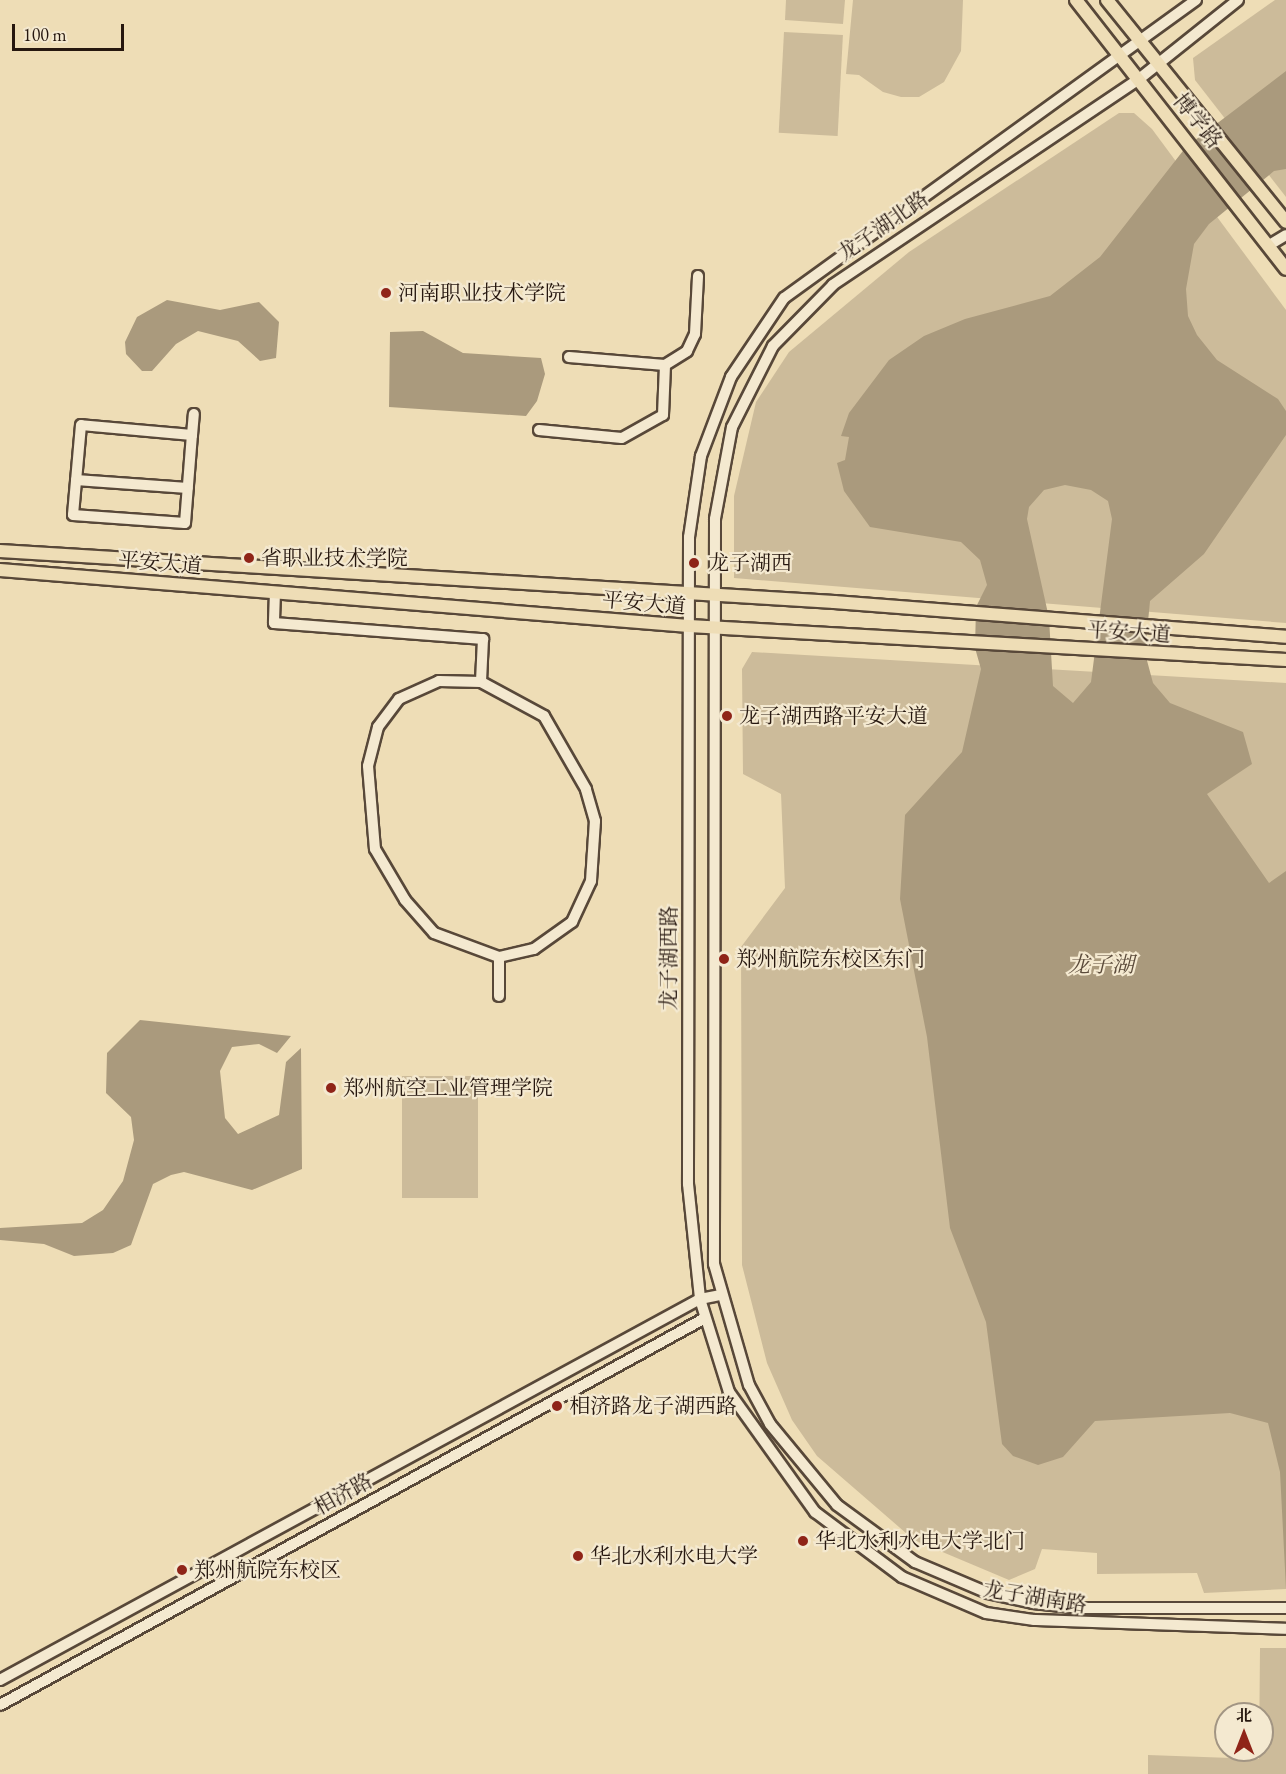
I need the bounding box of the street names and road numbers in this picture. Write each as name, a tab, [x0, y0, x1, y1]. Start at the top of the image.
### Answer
street label: 博学路	[1168, 89, 1228, 153]
street label: 龙子湖北路	[833, 186, 933, 266]
street label: 平安大道	[117, 547, 203, 579]
street label: 平安大道	[601, 587, 687, 619]
street label: 平安大道	[1086, 617, 1172, 647]
street label: 龙子湖西路	[656, 906, 682, 1010]
street label: 相济路	[309, 1468, 377, 1520]
street label: 龙子湖南路	[981, 1576, 1089, 1618]

